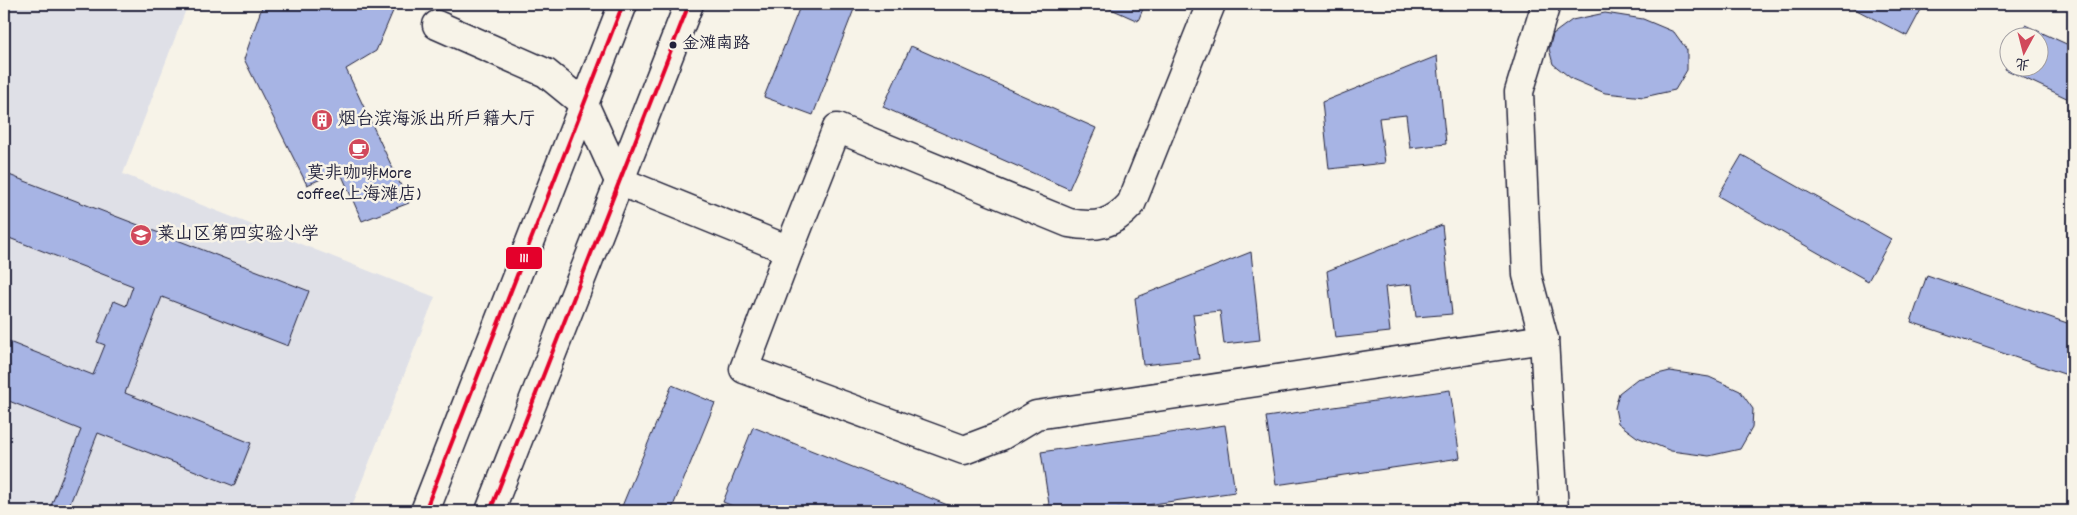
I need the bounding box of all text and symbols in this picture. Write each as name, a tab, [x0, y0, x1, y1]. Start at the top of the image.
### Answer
north arrow	[2000, 28, 2050, 78]
place label: 金滩南路	[682, 33, 750, 57]
marker: 金滩南路	[668, 40, 678, 50]
text: 北	[2014, 52, 2031, 74]
building icon: 烟台滨海派出所户籍大厅	[310, 108, 334, 132]
place label: 烟台滨海派出所户籍大厅	[338, 108, 536, 133]
cafe icon: 莫非咖啡More coffee(上海滩店)	[347, 137, 371, 161]
place label: 莫非咖啡More coffee(上海滩店)	[297, 162, 421, 208]
school or university icon: 莱山区第四实验小学	[129, 223, 153, 247]
place label: 莱山区第四实验小学	[157, 223, 319, 248]
line badge: 111	[505, 246, 543, 270]
text: 111	[519, 249, 529, 269]

